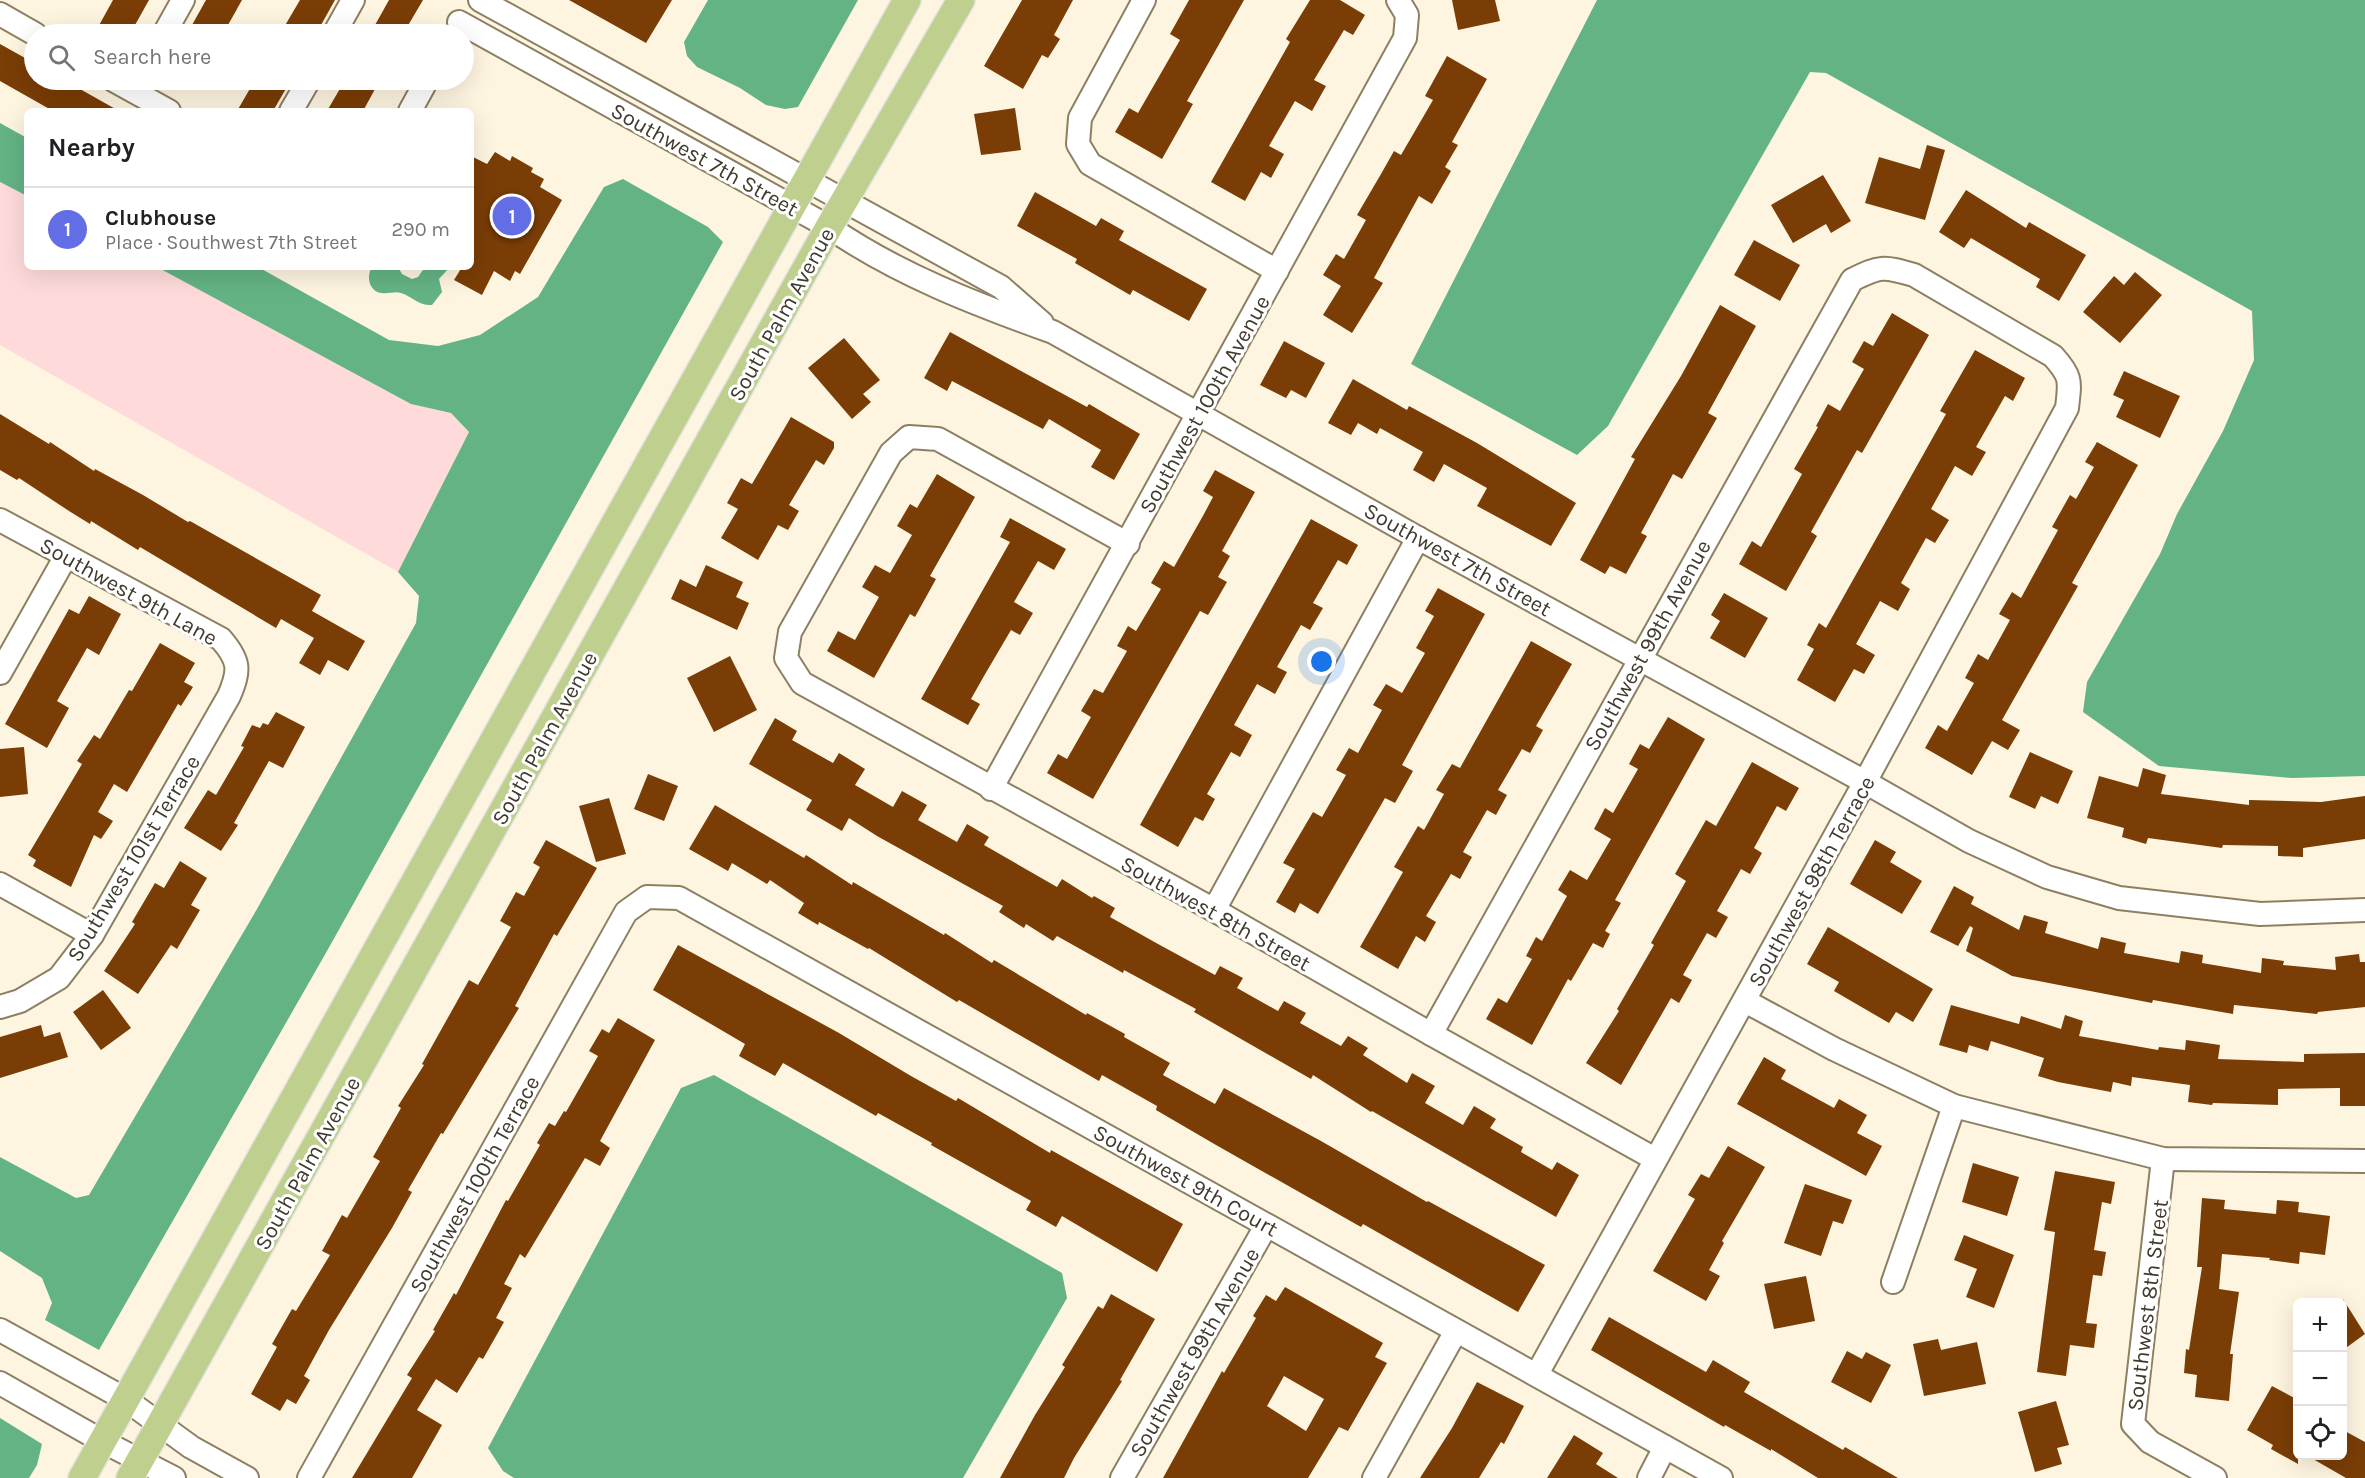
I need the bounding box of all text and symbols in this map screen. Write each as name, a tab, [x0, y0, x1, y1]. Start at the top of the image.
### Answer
search box	[24, 24, 474, 90]
icon: search	[45, 41, 78, 74]
text: Search here	[93, 44, 211, 70]
street label: Southwest 7th Street	[606, 98, 803, 222]
text: Nearby	[48, 132, 135, 163]
pin: 1	[492, 194, 532, 238]
text: Clubhouse	[105, 205, 216, 231]
text: 1	[64, 218, 71, 241]
text: 290 m	[391, 218, 450, 241]
street label: South Palm Avenue	[723, 223, 840, 406]
text: Place · Southwest 7th Street	[105, 231, 357, 254]
street label: Southwest 100th Avenue	[1134, 291, 1276, 518]
street label: Southwest 7th Street	[1359, 498, 1556, 622]
street label: Southwest 9th Lane	[35, 532, 222, 651]
street label: Southwest 99th Avenue	[1579, 535, 1717, 756]
street label: South Palm Avenue	[486, 647, 603, 830]
your location	[1307, 647, 1336, 676]
street label: Southwest 101st Terrace	[62, 750, 206, 967]
street label: Southwest 98th Terrace	[1743, 772, 1881, 991]
street label: Southwest 8th Street	[1116, 851, 1315, 977]
street label: Southwest 100th Terrace	[404, 1071, 545, 1297]
street label: South Palm Avenue	[249, 1072, 366, 1255]
street label: Southwest 9th Court	[1089, 1119, 1282, 1242]
street label: Southwest 8th Street	[2122, 1198, 2174, 1412]
street label: Southwest 99th Avenue	[1124, 1243, 1265, 1462]
map controls	[2293, 1298, 2347, 1460]
button: +	[2293, 1298, 2347, 1352]
button: −	[2293, 1352, 2347, 1406]
button: locate	[2293, 1406, 2347, 1460]

